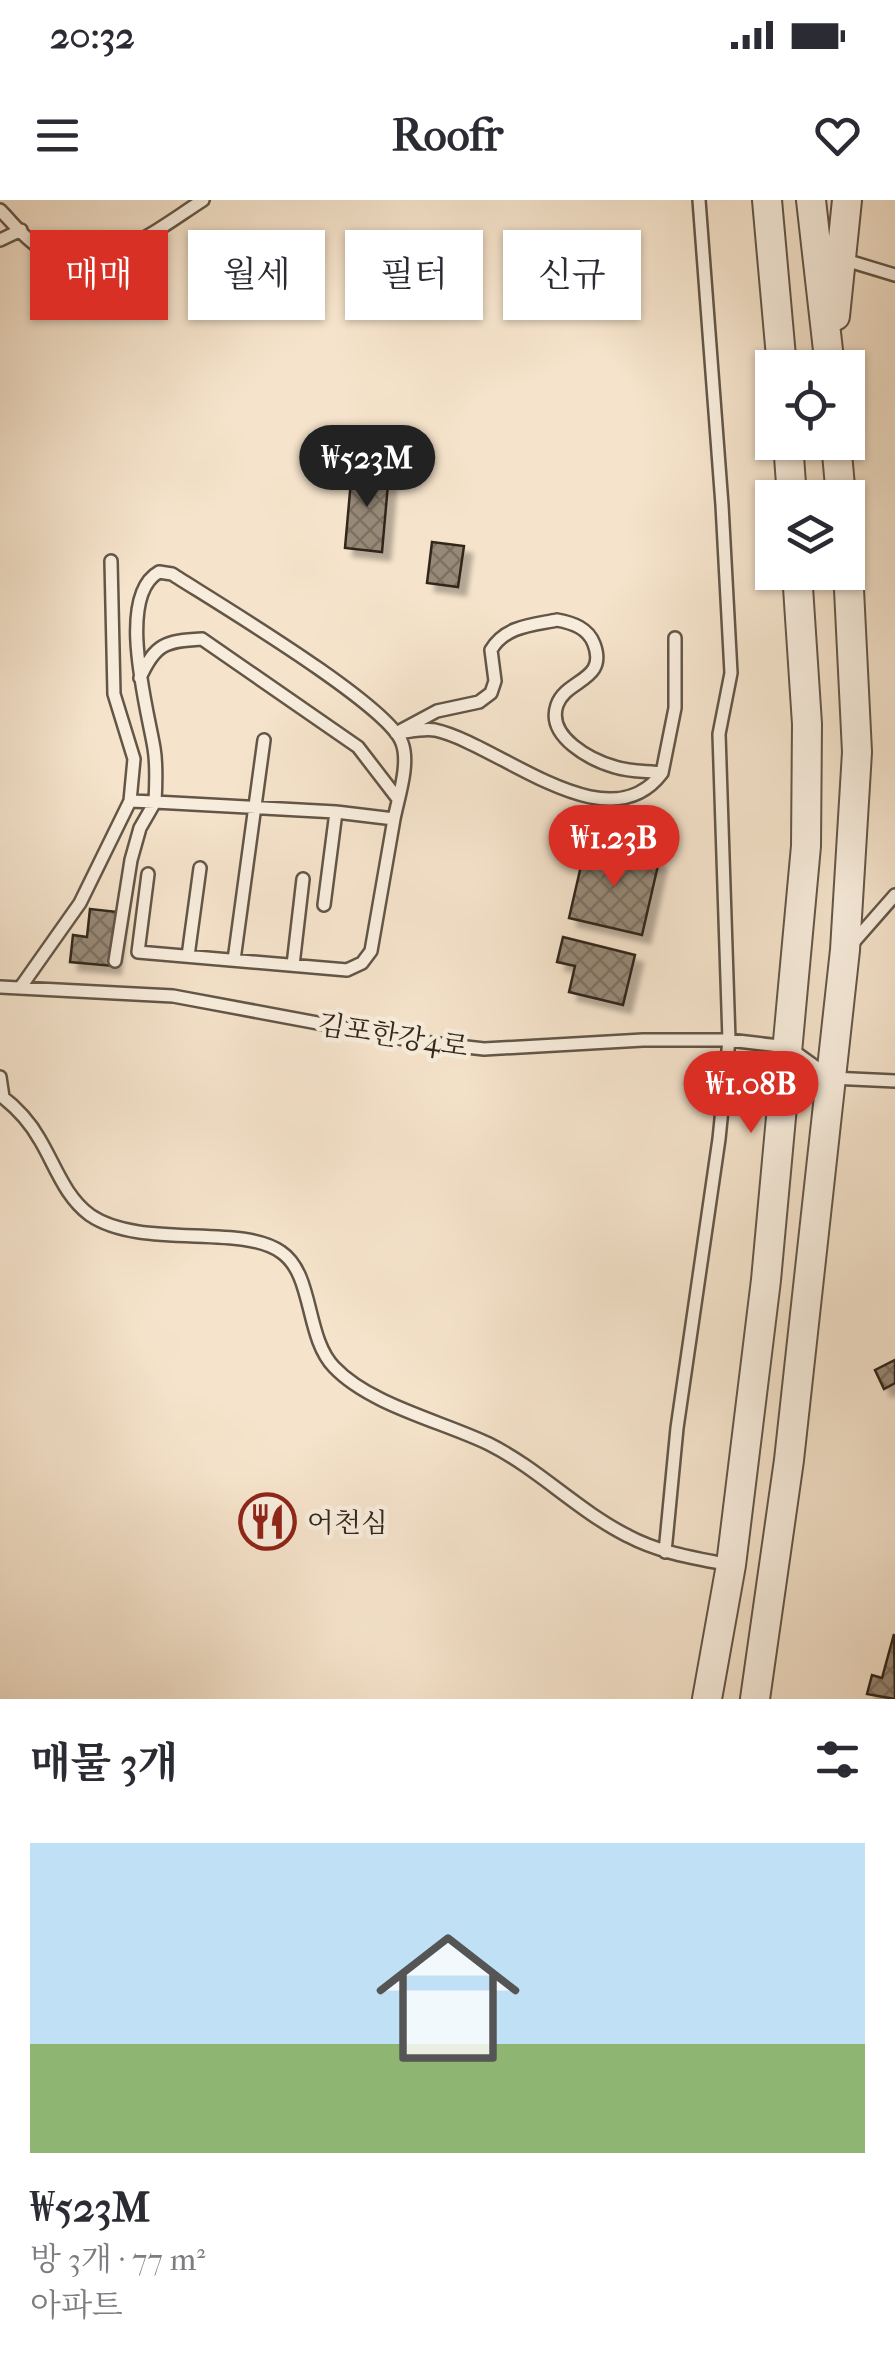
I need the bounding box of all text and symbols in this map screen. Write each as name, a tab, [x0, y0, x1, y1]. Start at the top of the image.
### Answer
text: 20:32	[50, 13, 135, 58]
icon: menu	[30, 108, 85, 163]
icon: heart	[810, 108, 865, 163]
text: Roofr	[392, 109, 503, 162]
chip: 매매	[30, 230, 168, 320]
chip: 월세	[188, 230, 325, 320]
chip: 필터	[345, 230, 483, 320]
chip: 신규	[503, 230, 641, 320]
map controls	[755, 350, 865, 590]
button: locate	[755, 350, 865, 460]
pin: ₩523M	[297, 425, 437, 510]
text: ₩523M	[321, 439, 413, 476]
button: layers	[755, 480, 865, 590]
pin: ₩1.23B	[533, 805, 695, 890]
text: ₩1.23B	[571, 819, 657, 856]
street label: 김포한강4로	[315, 1007, 470, 1064]
pin: ₩1.08B	[670, 1051, 832, 1136]
text: ₩1.08B	[706, 1065, 796, 1102]
restaurant icon: 어천심	[238, 1492, 298, 1552]
place label: 어천심	[307, 1506, 388, 1539]
icon: filters	[810, 1732, 865, 1787]
text: 매물 3개	[30, 1739, 178, 1788]
icon: home	[358, 1908, 538, 2088]
text: ₩523M	[30, 2183, 150, 2232]
text: 방 3개 · 77 m²	[30, 2241, 205, 2278]
text: 아파트	[30, 2287, 123, 2324]

